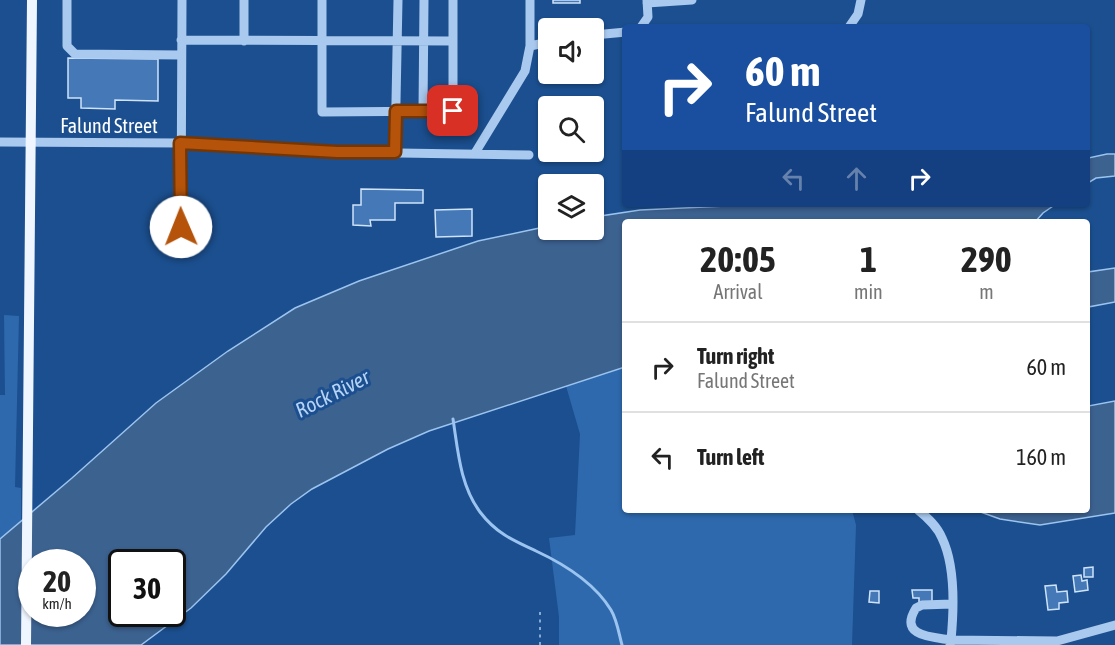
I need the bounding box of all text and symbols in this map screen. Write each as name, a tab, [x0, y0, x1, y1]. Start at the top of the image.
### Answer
map controls	[538, 18, 604, 240]
button: sound	[538, 18, 604, 84]
text: 60 m	[745, 47, 820, 95]
icon: right	[646, 48, 724, 126]
pin	[427, 85, 478, 136]
icon: arrive	[436, 94, 469, 127]
button: search	[538, 96, 604, 162]
text: Falund Street	[745, 97, 877, 128]
street label: Falund Street	[60, 114, 158, 137]
icon: left	[777, 162, 810, 195]
icon: ahead	[840, 162, 873, 195]
icon: right	[903, 162, 936, 195]
button: layers	[538, 174, 604, 240]
position arrow	[149, 195, 213, 259]
text: 20:05	[700, 238, 776, 280]
text: 1	[860, 238, 877, 280]
text: 290	[961, 238, 1012, 280]
text: Arrival	[714, 280, 762, 303]
text: min	[854, 280, 883, 303]
text: m	[979, 280, 994, 303]
text: Turn right	[697, 343, 774, 369]
icon: right	[646, 351, 679, 384]
text: 60 m	[1026, 354, 1066, 380]
water label: Rock River	[291, 364, 374, 422]
text: Falund Street	[697, 369, 795, 392]
icon: left	[646, 441, 679, 474]
text: Turn left	[697, 444, 764, 470]
text: 160 m	[1016, 444, 1066, 470]
speed limit sign: 30	[108, 549, 186, 627]
text: 20	[43, 564, 71, 598]
text: km/h	[42, 595, 72, 612]

